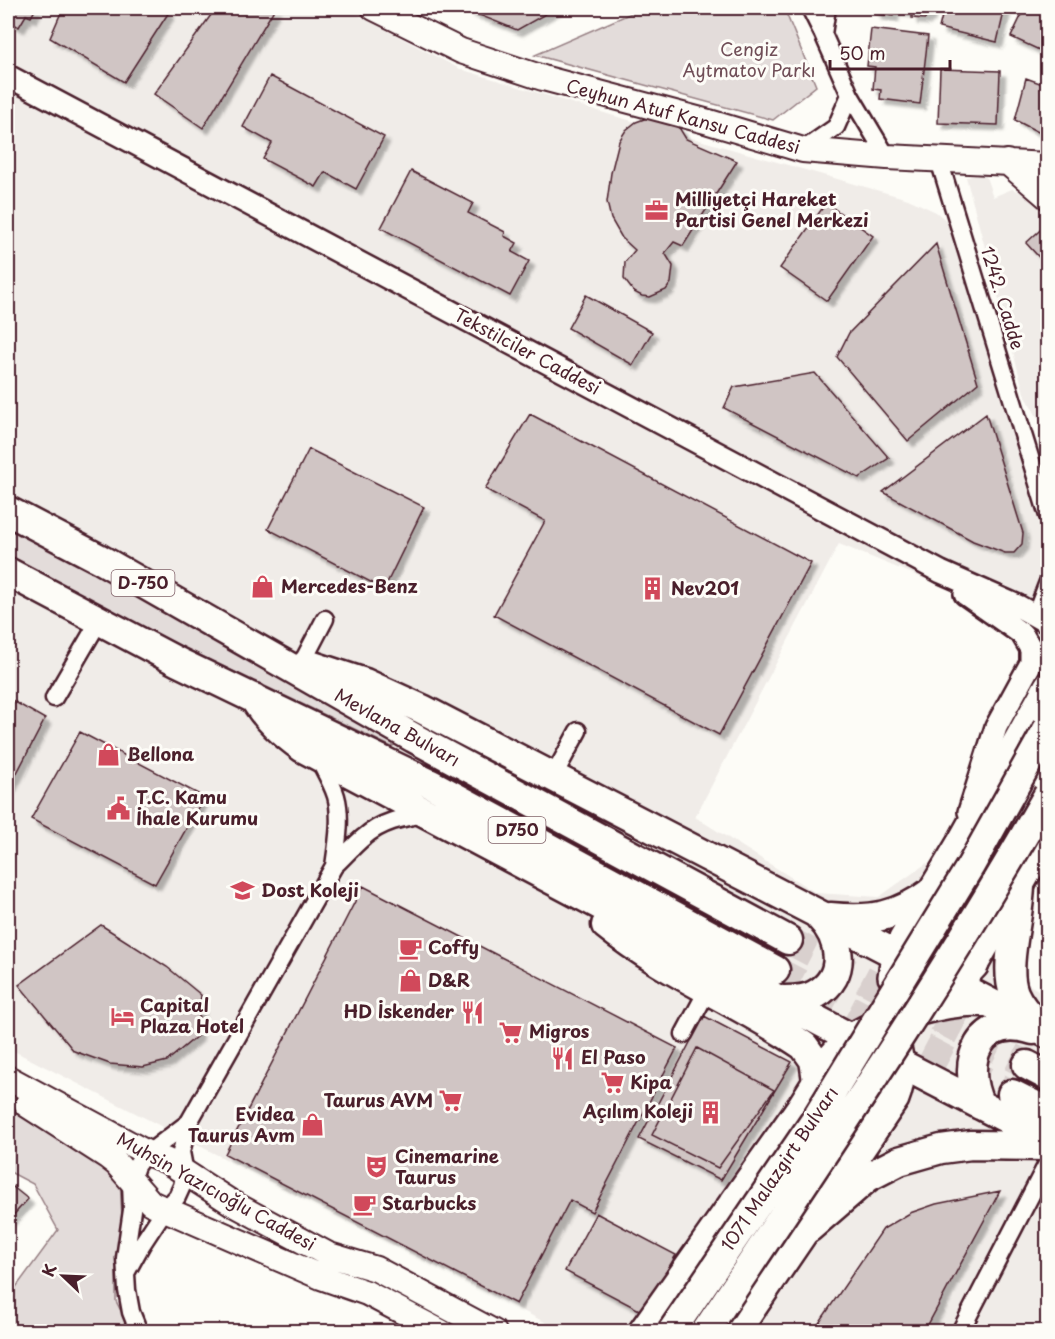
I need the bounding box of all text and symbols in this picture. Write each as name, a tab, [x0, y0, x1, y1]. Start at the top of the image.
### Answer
scale bar	[830, 33, 950, 71]
park label: Cengiz Aytmatov Parkı	[682, 35, 816, 83]
text: 50 m	[839, 39, 886, 66]
street label: Ceyhun Atuf Kansu Caddesi	[563, 71, 803, 160]
place label: Milliyetçi Hareket Partisi Genel Merkezi	[675, 185, 869, 233]
office icon: Milliyetçi Hareket Partisi Genel Merkezi	[644, 197, 670, 223]
street label: 1242. Cadde	[975, 242, 1032, 353]
street label: Tekstilciler Caddesi	[450, 301, 606, 401]
road number: D-750	[112, 570, 174, 596]
place label: Mercedes-Benz	[281, 572, 418, 599]
shop icon: Mercedes-Benz	[250, 574, 276, 600]
place label: Nev201	[671, 574, 739, 601]
building icon: Nev201	[640, 576, 666, 602]
street label: Mevlana Bulvarı	[330, 681, 465, 772]
place label: Bellona	[127, 740, 194, 767]
shop icon: Bellona	[96, 742, 122, 768]
place label: T.C. Kamu İhale Kurumu	[136, 783, 258, 831]
public building icon: T.C. Kamu İhale Kurumu	[105, 795, 131, 821]
road number: D750	[488, 817, 546, 843]
place label: Dost Koleji	[261, 876, 359, 903]
school or university icon: Dost Koleji	[230, 878, 256, 904]
place label: Coffy	[428, 933, 479, 960]
cafe icon: Coffy	[397, 935, 423, 961]
place label: D&R	[428, 966, 470, 993]
shop icon: D&R	[397, 968, 423, 994]
place label: Capital Plaza Hotel	[140, 991, 244, 1039]
place label: HD İskender	[343, 997, 455, 1024]
restaurant icon: HD İskender	[459, 999, 485, 1025]
hotel icon: Capital Plaza Hotel	[109, 1003, 135, 1029]
place label: Migros	[529, 1017, 590, 1044]
supermarket icon: Migros	[498, 1019, 524, 1045]
place label: El Paso	[581, 1043, 646, 1070]
restaurant icon: El Paso	[550, 1045, 576, 1071]
place label: Kipa	[630, 1068, 673, 1095]
supermarket icon: Kipa	[599, 1070, 625, 1096]
street label: 1071 Malazgirt Bulvarı	[714, 1081, 844, 1256]
place label: Taurus AVM	[323, 1086, 433, 1113]
supermarket icon: Taurus AVM	[438, 1088, 464, 1114]
place label: Açılım Koleji	[582, 1097, 693, 1124]
building icon: Açılım Koleji	[698, 1099, 724, 1125]
place label: Evidea Taurus Avm	[188, 1100, 295, 1148]
shop icon: Evidea Taurus Avm	[300, 1112, 326, 1138]
street label: Muhsin Yazıcıoğlu Caddesi	[112, 1125, 321, 1257]
place label: Cinemarine Taurus	[395, 1142, 499, 1190]
theatre icon: Cinemarine Taurus	[364, 1154, 390, 1180]
place label: Starbucks	[382, 1189, 477, 1216]
cafe icon: Starbucks	[351, 1191, 377, 1217]
north arrow	[33, 1246, 93, 1306]
text: K	[35, 1259, 62, 1280]

